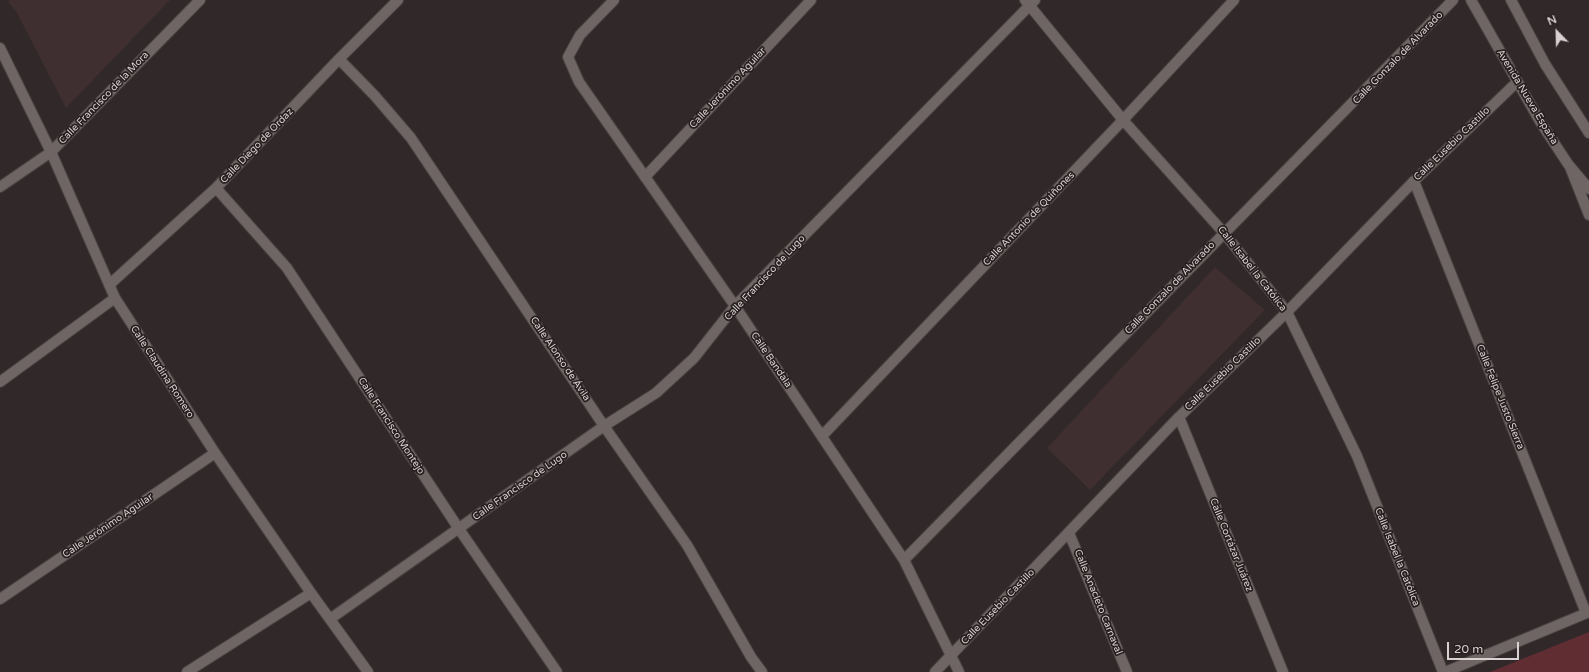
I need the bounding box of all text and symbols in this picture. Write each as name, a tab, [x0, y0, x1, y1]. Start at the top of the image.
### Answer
street label: Calle Gonzalo de Alvarado	[1350, 9, 1446, 107]
north arrow	[1537, 12, 1577, 52]
text: N	[1546, 13, 1559, 28]
street label: Calle Jerónimo Aguilar	[687, 45, 769, 131]
street label: Avenida Nueva España	[1494, 47, 1560, 147]
street label: Calle Francisco de la Mora	[57, 49, 151, 147]
street label: Calle Eusebio Castillo	[1412, 105, 1492, 183]
street label: Calle Diego de Ordaz	[218, 106, 296, 186]
street label: Calle Antonio de Quiñones	[981, 169, 1077, 269]
street label: Calle Isabel la Católica	[1215, 224, 1289, 314]
street label: Calle Francisco de Lugo	[722, 233, 808, 323]
street label: Calle Gonzalo de Alvarado	[1122, 239, 1218, 337]
street label: Calle Alonso de Ávila	[527, 315, 593, 403]
street label: Calle Claudina Romero	[128, 324, 196, 420]
street label: Calle Bandala	[748, 330, 794, 390]
street label: Calle Eusebio Castillo	[1183, 335, 1263, 413]
street label: Calle Felipe Justo Sierra	[1473, 343, 1527, 451]
street label: Calle Francisco Montejo	[355, 375, 427, 477]
street label: Calle Francisco de Lugo	[470, 449, 570, 523]
street label: Calle Jerónimo Aguilar	[60, 491, 156, 561]
street label: Calle Cortázar Juárez	[1207, 497, 1255, 593]
street label: Calle Isabel la Católica	[1372, 506, 1422, 608]
street label: Calle Anacleto Carnaval	[1071, 548, 1125, 656]
street label: Calle Eusebio Castillo	[959, 567, 1037, 647]
scale bar	[1449, 634, 1521, 660]
text: 20 m	[1454, 642, 1483, 656]

